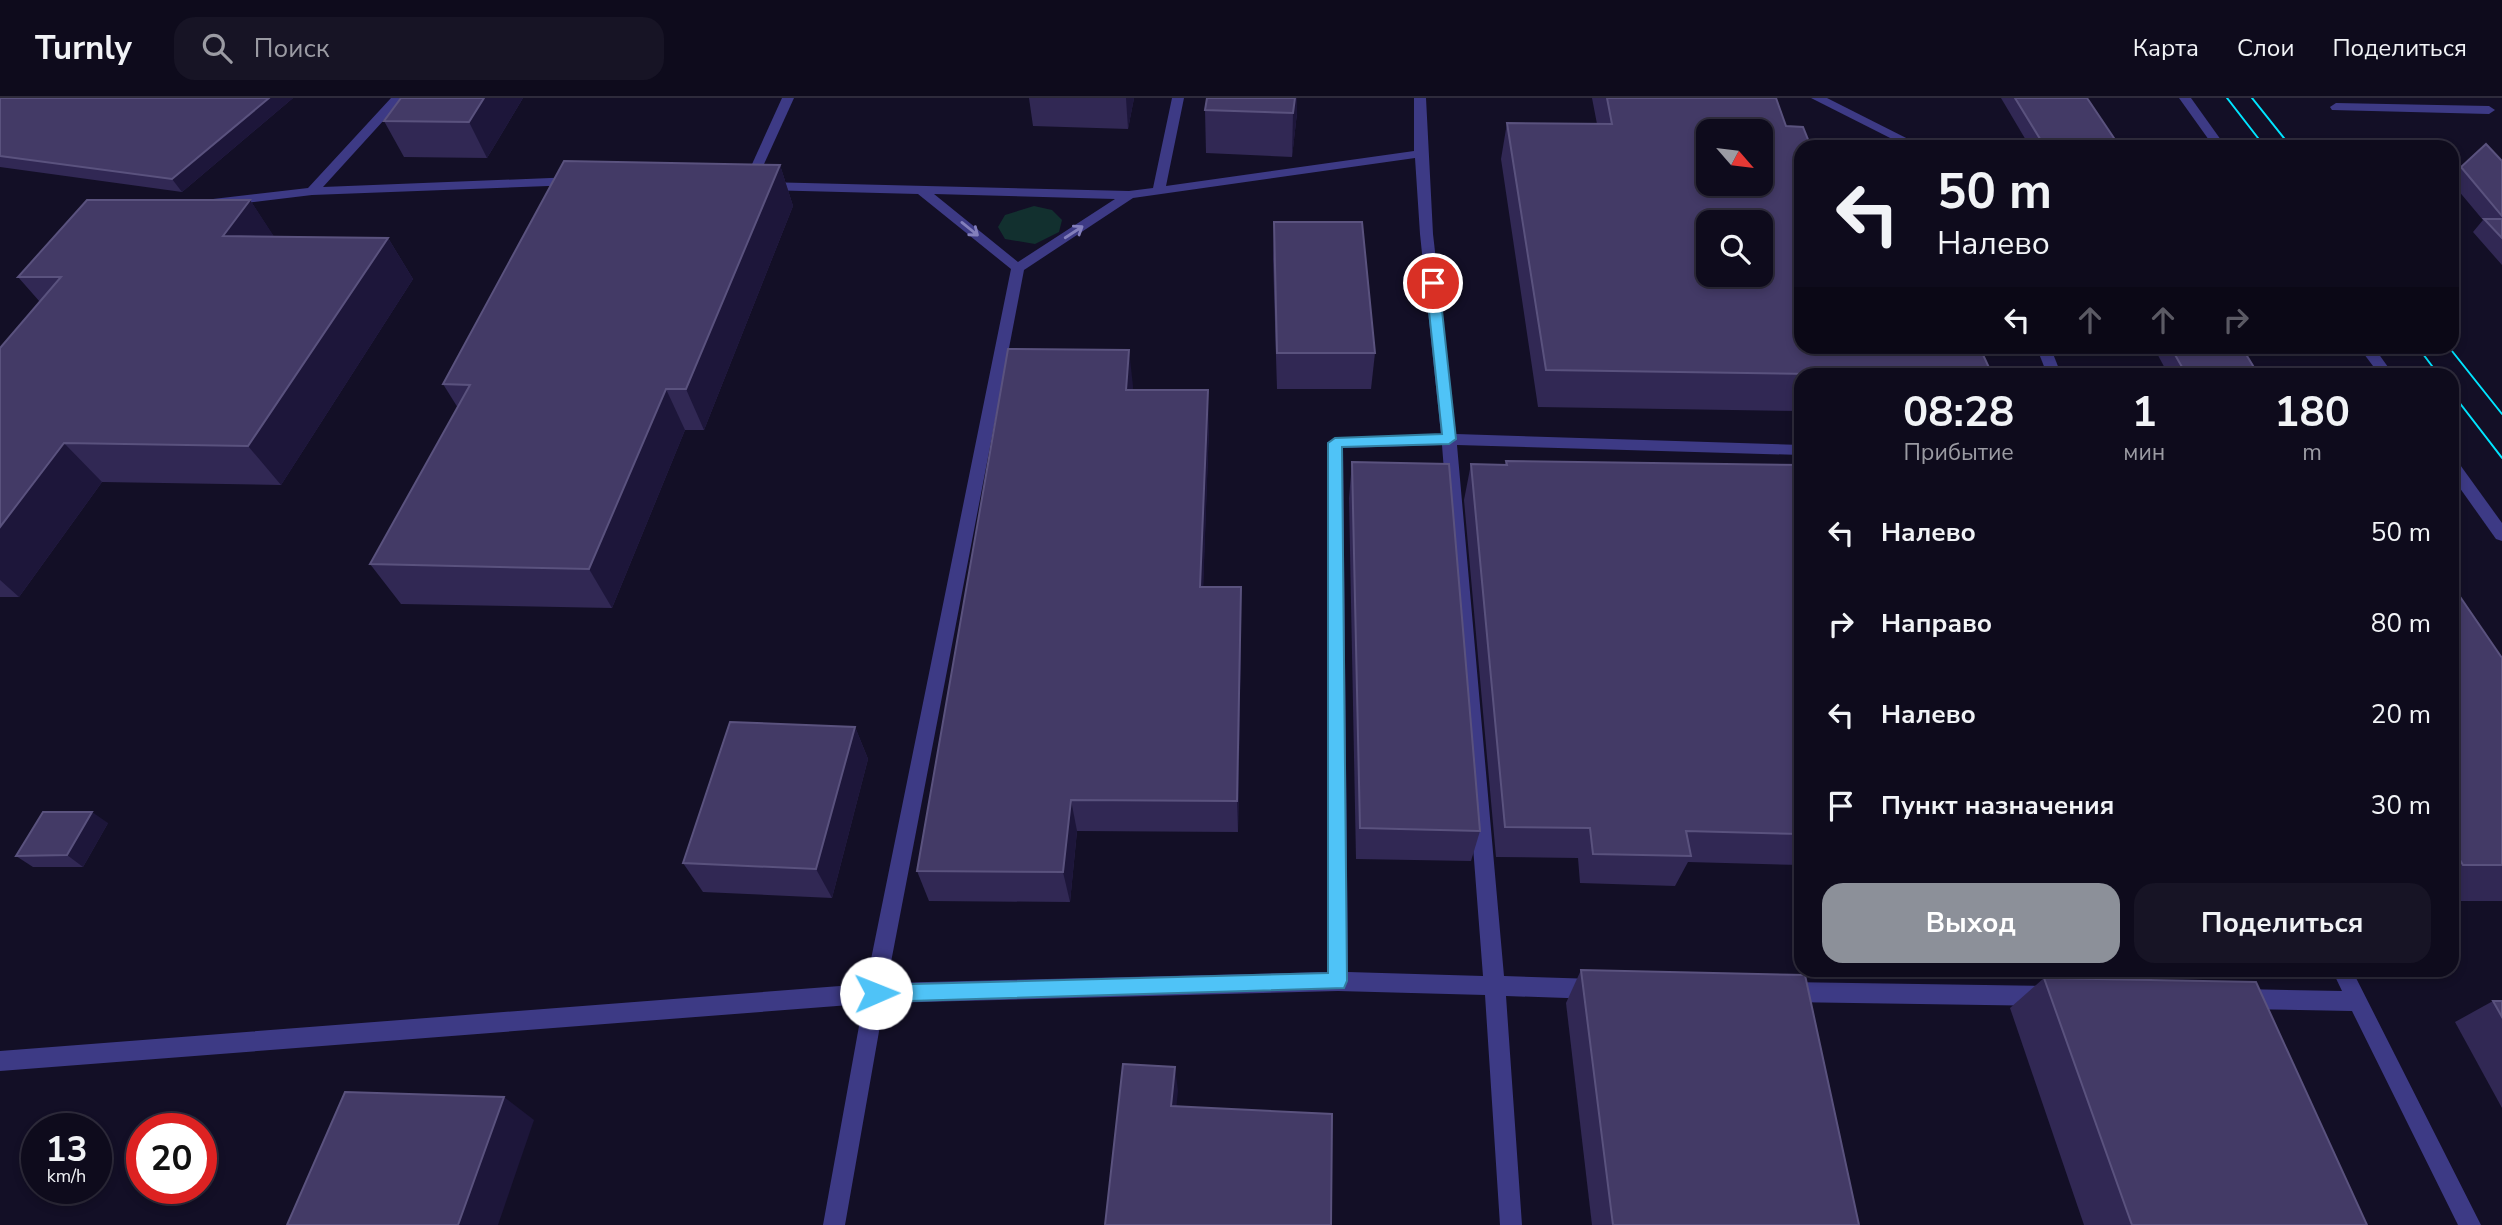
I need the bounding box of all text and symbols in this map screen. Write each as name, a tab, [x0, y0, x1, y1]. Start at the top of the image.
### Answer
search box	[174, 17, 664, 80]
text: Turnly	[35, 26, 132, 71]
icon: search	[198, 29, 236, 67]
text: Поиск	[254, 31, 329, 66]
text: Карта	[2133, 32, 2199, 64]
text: Слои	[2237, 32, 2294, 64]
text: Поделиться	[2332, 32, 2467, 64]
north arrow	[1696, 119, 1773, 196]
map controls	[1696, 119, 1773, 287]
text: 50 m	[1937, 158, 2052, 225]
icon: left	[1822, 168, 1913, 259]
button: search	[1696, 210, 1773, 287]
one-way arrow	[960, 221, 978, 237]
text: Налево	[1937, 222, 2050, 265]
one-way arrow	[1063, 224, 1083, 238]
pin	[1403, 253, 1463, 313]
icon: arrive	[1414, 264, 1452, 302]
icon: left	[1998, 301, 2036, 339]
icon: ahead	[2071, 301, 2109, 339]
icon: ahead	[2144, 301, 2182, 339]
icon: right	[2217, 301, 2255, 339]
text: 08:28	[1903, 384, 2014, 441]
text: 1	[2132, 384, 2157, 441]
text: 180	[2274, 384, 2350, 441]
text: Прибытие	[1903, 437, 2014, 468]
text: мин	[2123, 437, 2165, 468]
text: m	[2302, 437, 2322, 468]
icon: left	[1822, 514, 1860, 552]
text: Налево	[1881, 515, 1976, 550]
text: 50 m	[2371, 515, 2431, 550]
icon: right	[1822, 605, 1860, 643]
text: Направо	[1881, 606, 1992, 641]
text: 80 m	[2371, 606, 2431, 641]
icon: left	[1822, 696, 1860, 734]
text: Налево	[1881, 697, 1976, 732]
text: 20 m	[2371, 697, 2431, 732]
icon: arrive	[1822, 787, 1860, 825]
text: Пункт назначения	[1881, 788, 2114, 823]
text: 30 m	[2371, 788, 2431, 823]
button: Выход	[1822, 883, 2120, 963]
button: Поделиться	[2134, 883, 2431, 963]
position arrow	[839, 956, 913, 1030]
speed limit sign: 20	[126, 1113, 217, 1204]
text: 13	[45, 1126, 88, 1173]
text: km/h	[47, 1164, 86, 1188]

